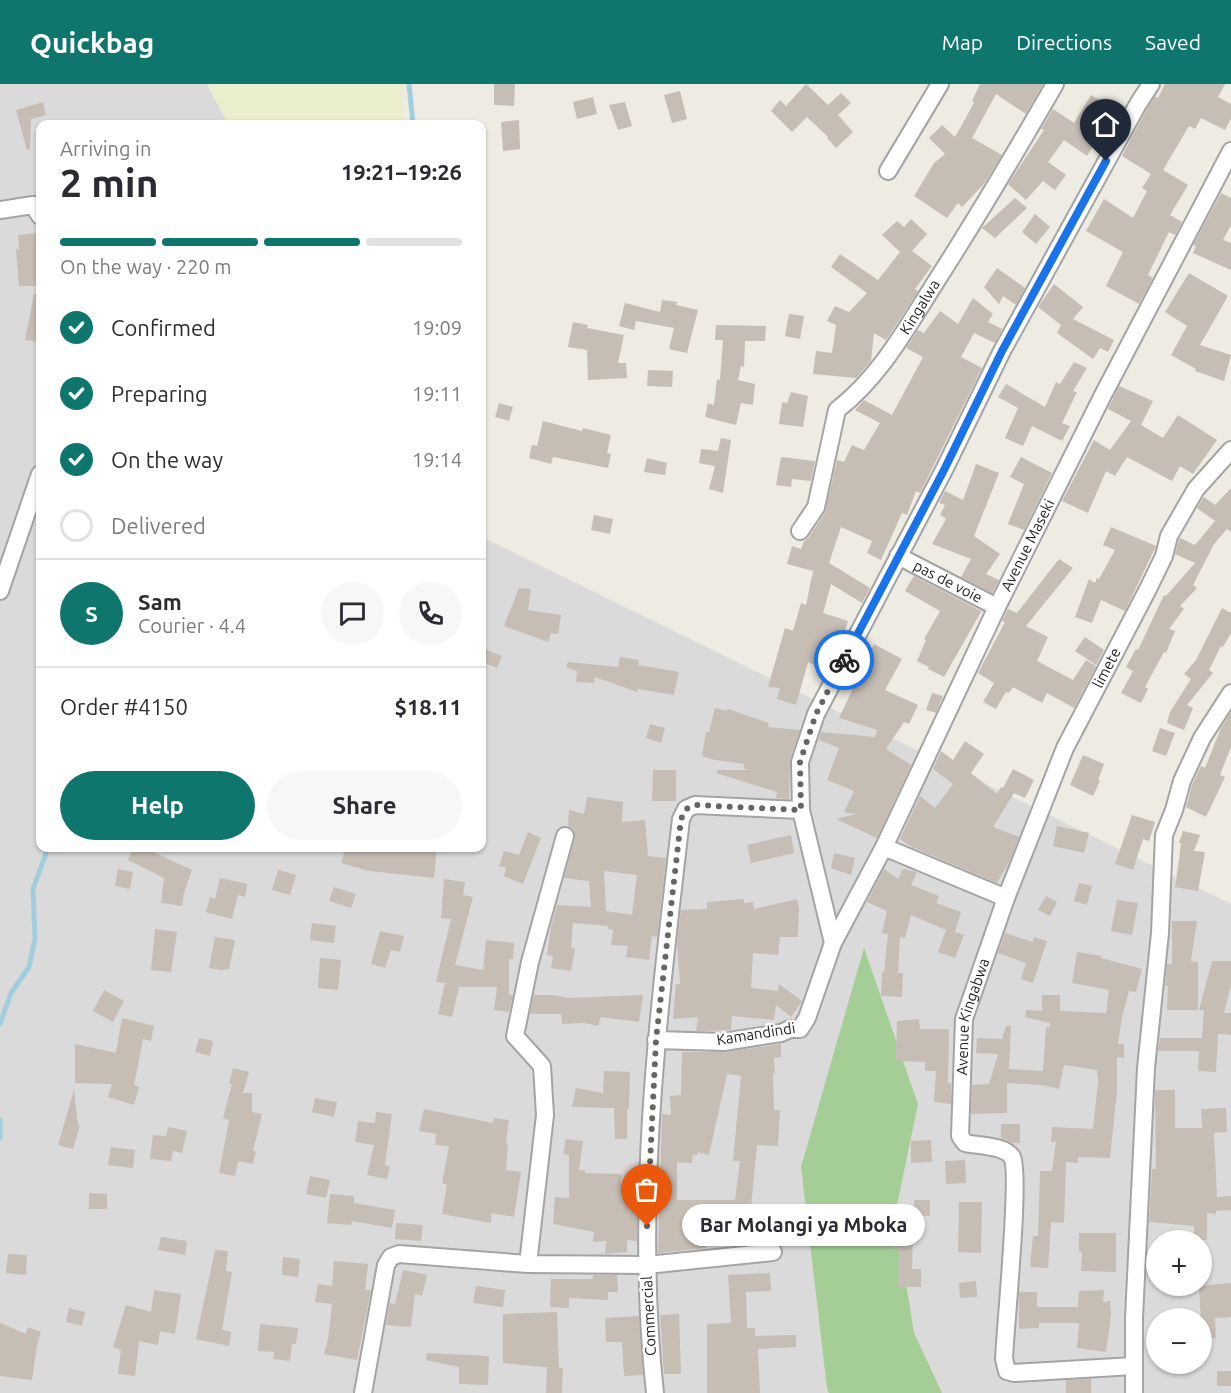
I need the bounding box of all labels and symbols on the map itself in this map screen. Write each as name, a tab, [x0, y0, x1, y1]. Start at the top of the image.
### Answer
pin	[1080, 99, 1131, 161]
street label: Kingalwa	[896, 276, 943, 337]
street label: Avenue Maseki	[997, 496, 1058, 594]
street label: pas de voie	[911, 556, 985, 606]
courier	[814, 630, 874, 690]
street label: limete	[1089, 645, 1124, 691]
street label: Avenue Kingabwa	[953, 956, 992, 1076]
street label: Kamandindi	[715, 1019, 796, 1048]
pin	[621, 1164, 672, 1226]
callout: Bar Molangi ya Mboka	[683, 1205, 926, 1247]
street label: Commercial	[638, 1276, 659, 1356]

